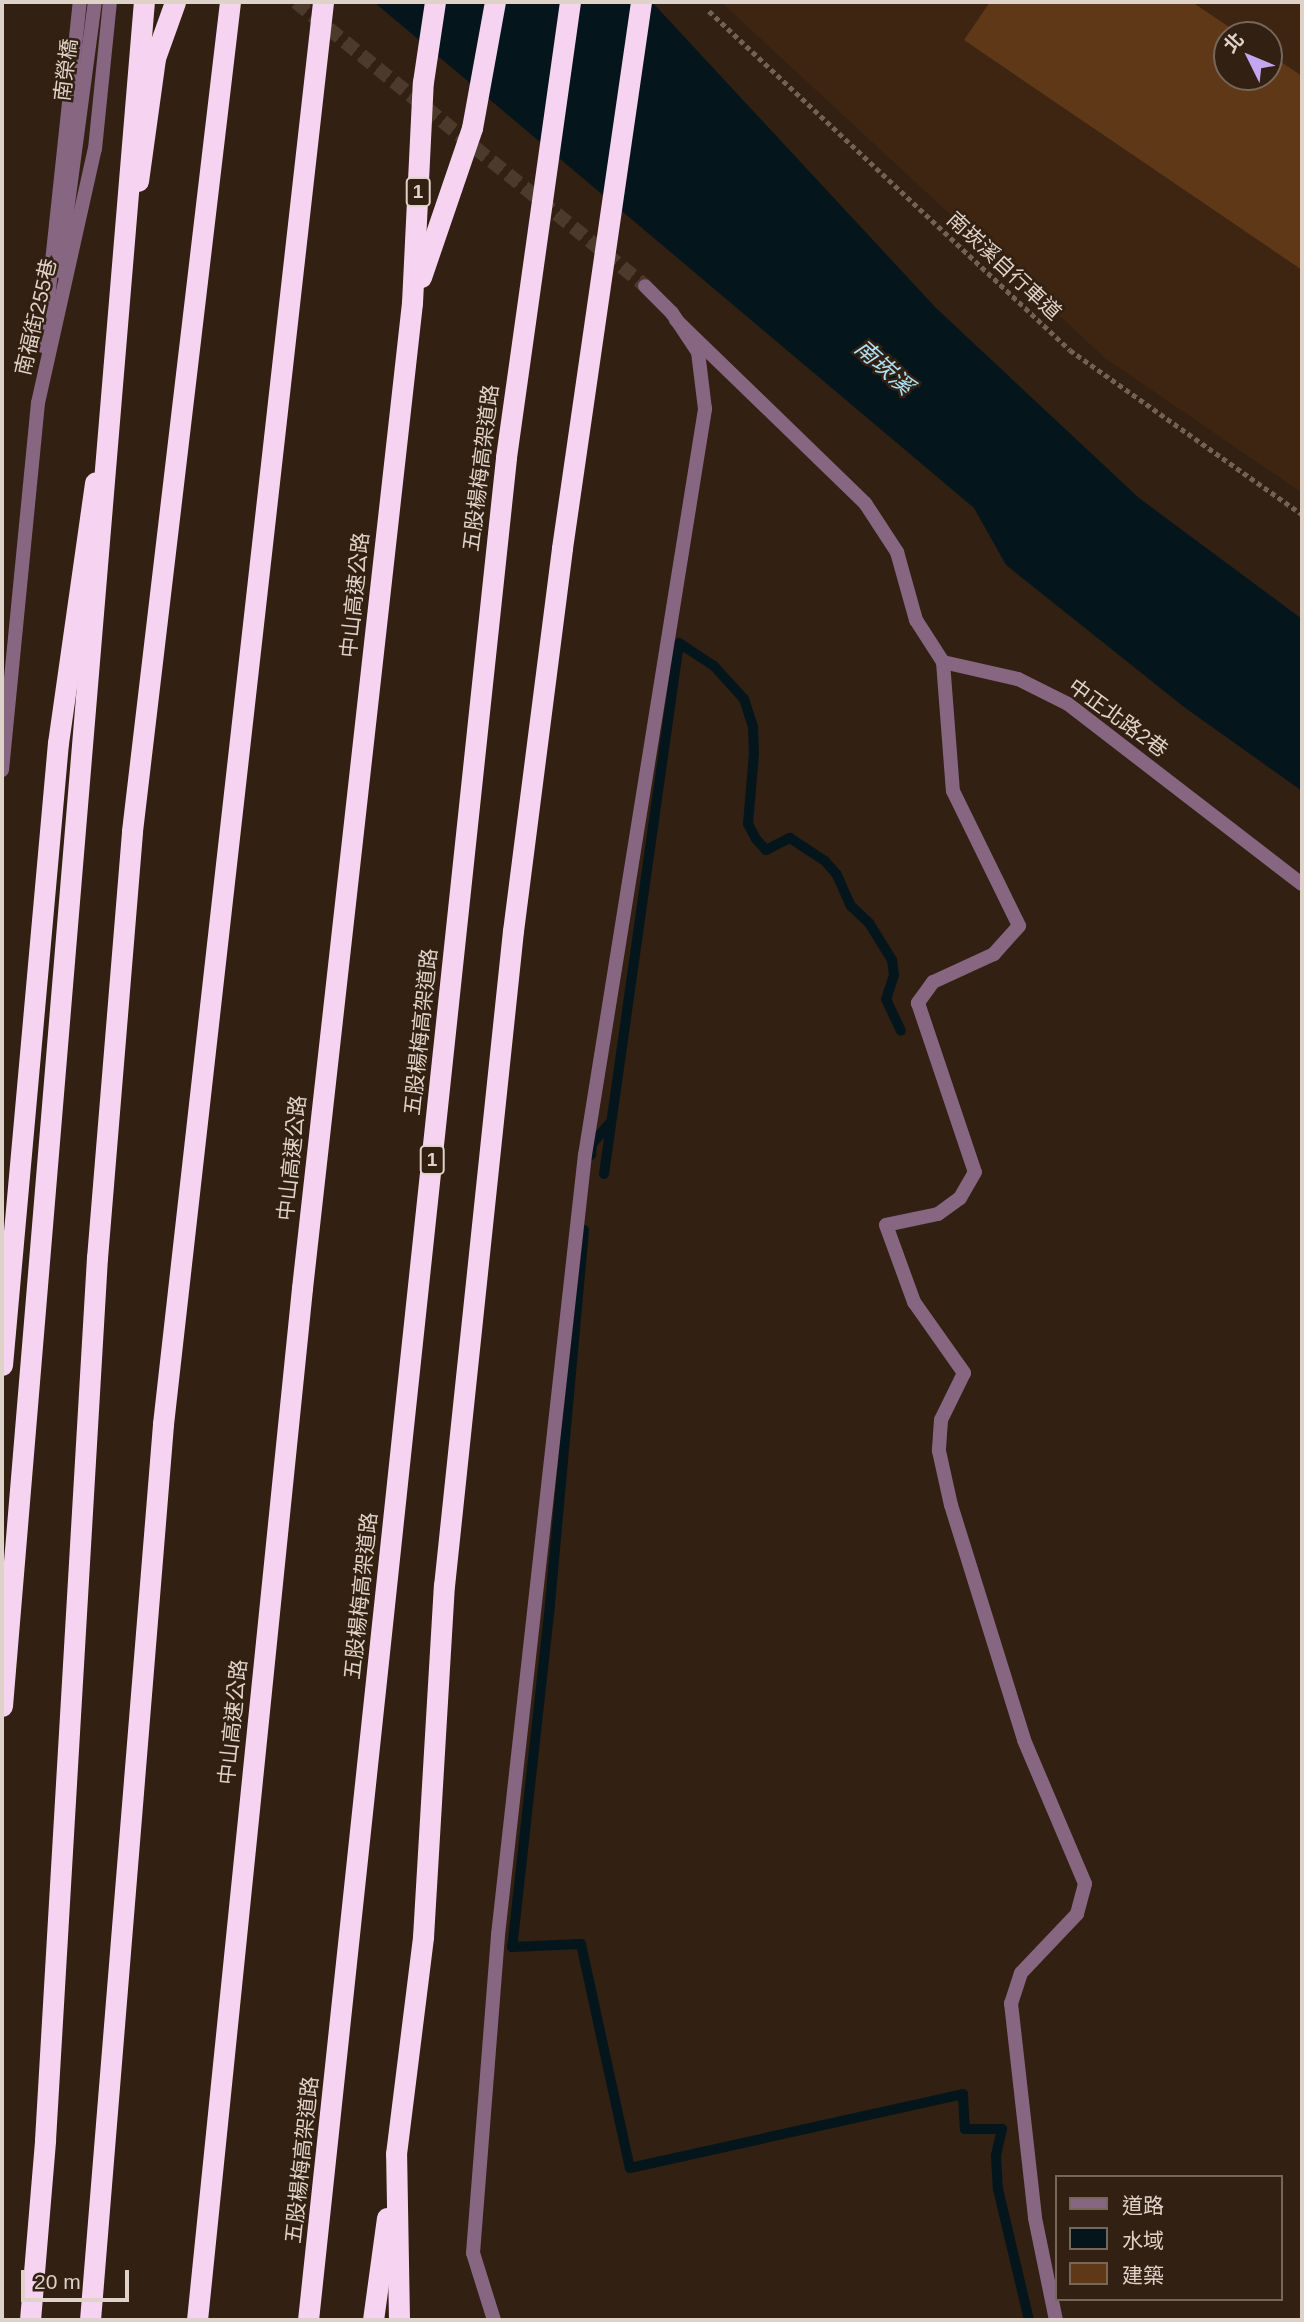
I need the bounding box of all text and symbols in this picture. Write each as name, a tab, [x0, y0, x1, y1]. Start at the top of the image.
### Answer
north arrow	[1213, 21, 1283, 91]
text: 北	[1220, 29, 1248, 57]
street label: 南榮橋	[50, 37, 82, 103]
road number: 1	[404, 176, 432, 208]
street label: 南崁溪自行車道	[942, 207, 1066, 325]
street label: 南福街255巷	[10, 256, 62, 378]
water label: 南崁溪	[849, 334, 919, 400]
street label: 五股楊梅高架道路	[458, 383, 504, 553]
street label: 中山高速公路	[336, 531, 374, 659]
street label: 中正北路2巷	[1063, 674, 1173, 762]
street label: 五股楊梅高架道路	[400, 947, 442, 1117]
street label: 中山高速公路	[273, 1094, 311, 1222]
road number: 1	[418, 1144, 446, 1176]
street label: 五股楊梅高架道路	[340, 1511, 382, 1681]
street label: 中山高速公路	[214, 1658, 252, 1786]
street label: 五股楊梅高架道路	[281, 2075, 323, 2245]
legend	[1056, 2175, 1283, 2301]
text: 道路	[1122, 2194, 1164, 2217]
text: 水域	[1122, 2229, 1164, 2252]
scale bar	[24, 2256, 133, 2300]
text: 建築	[1122, 2264, 1164, 2287]
text: 20 m	[34, 2270, 81, 2293]

